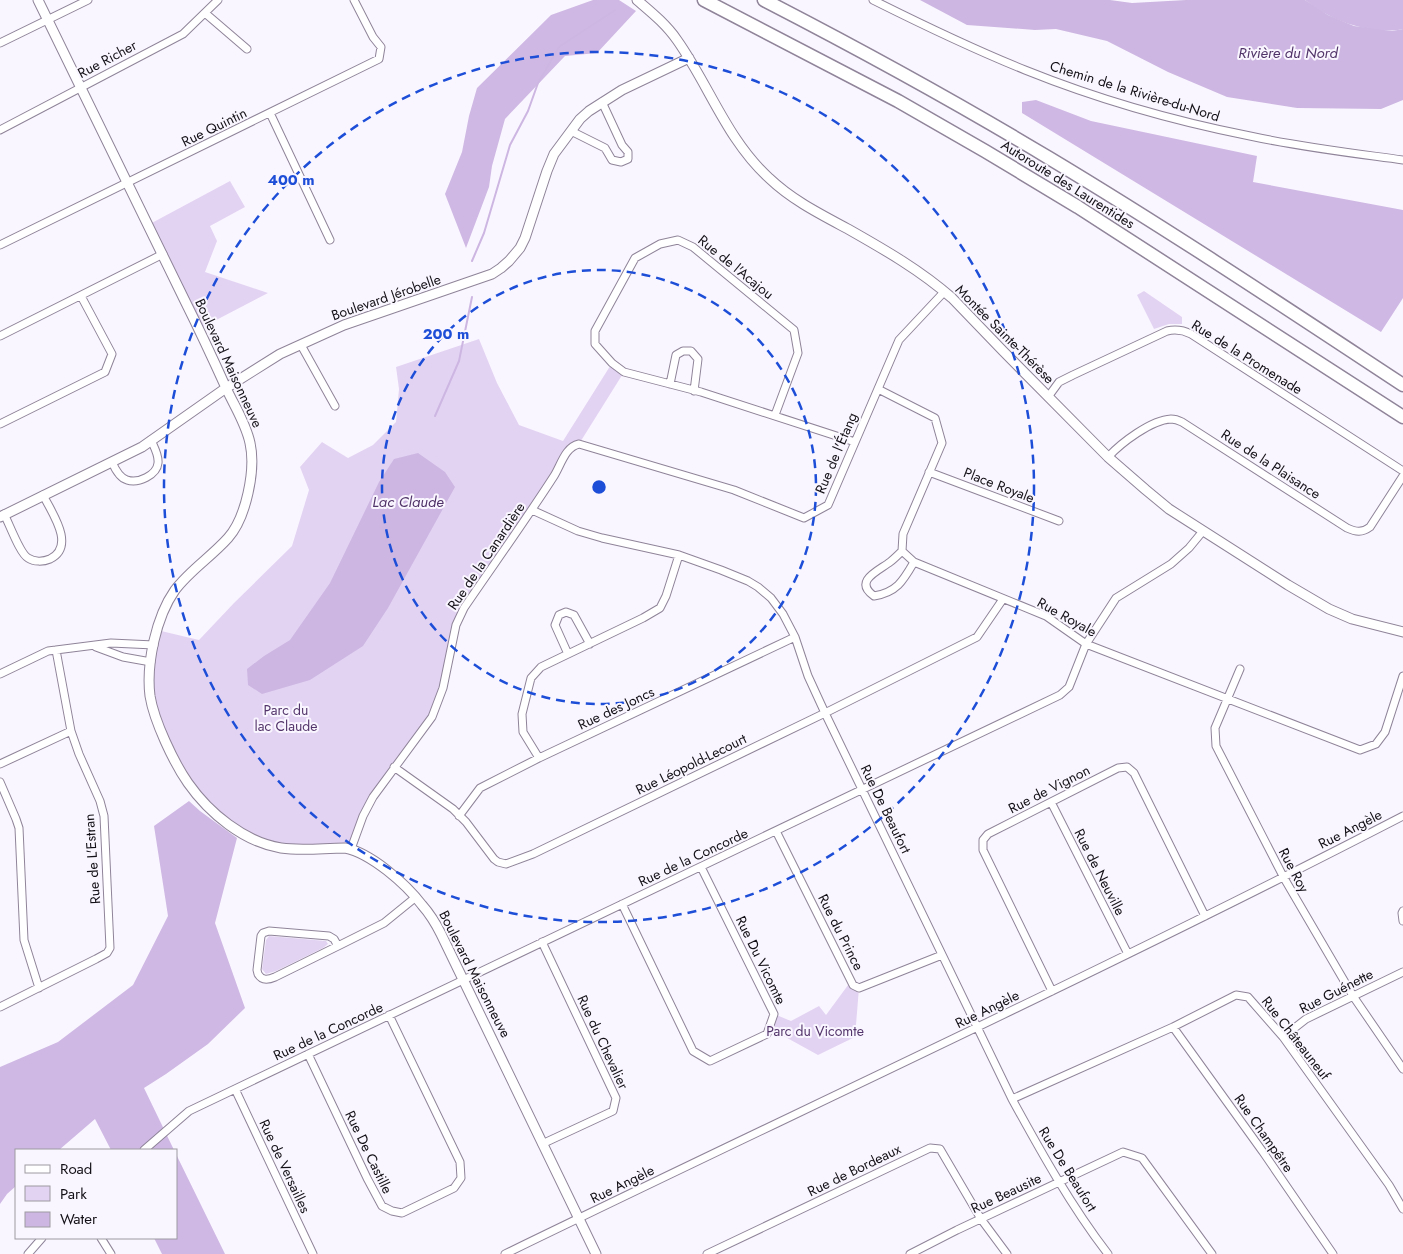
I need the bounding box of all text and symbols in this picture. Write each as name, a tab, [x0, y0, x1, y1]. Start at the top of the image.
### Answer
street label: Rue Richer	[74, 35, 140, 83]
water label: Rivière du Nord	[1238, 42, 1338, 64]
street label: Chemin de la Rivière-du-Nord	[1048, 56, 1222, 126]
street label: Rue Quintin	[178, 103, 250, 151]
street label: Autoroute des Laurentides	[997, 135, 1139, 233]
text: 400 m	[267, 169, 315, 191]
street label: Rue de l'Acajou	[694, 230, 778, 304]
street label: Boulevard Jérobelle	[329, 269, 443, 325]
street label: Montée Sainte-Thérèse	[951, 280, 1059, 388]
street label: Boulevard Maisonneuve	[190, 295, 268, 431]
street label: Rue de la Promenade	[1188, 315, 1306, 399]
text: 200 m	[423, 323, 469, 345]
street label: Rue de l'Étang	[810, 409, 862, 497]
street label: Rue de la Plaisance	[1217, 424, 1325, 504]
street label: Place Royale	[961, 462, 1037, 508]
centre of rings	[590, 478, 608, 496]
water label: Lac Claude	[372, 491, 444, 513]
street label: Rue de la Canardière	[442, 498, 530, 614]
street label: Rue Royale	[1034, 592, 1100, 642]
street label: Rue des Joncs	[574, 681, 658, 734]
park label: Parc du lac Claude	[255, 700, 317, 736]
street label: Rue Léopold-Lecourt	[632, 728, 750, 799]
street label: Rue de Vignon	[1005, 760, 1093, 818]
street label: Rue De Beaufort	[856, 761, 916, 857]
street label: Rue Angèle	[1315, 804, 1385, 854]
street label: Rue de L'Estran	[79, 813, 105, 905]
street label: Rue de la Concorde	[635, 823, 751, 891]
street label: Rue de Neuville	[1070, 825, 1130, 919]
street label: Rue Roy	[1274, 844, 1314, 897]
street label: Rue du Prince	[813, 890, 869, 974]
street label: Boulevard Maisonneuve	[434, 907, 516, 1041]
street label: Rue Du Vicomte	[731, 912, 791, 1008]
street label: Rue Guénette	[1296, 964, 1376, 1018]
street label: Rue Angèle	[952, 985, 1022, 1033]
street label: Rue du Chevalier	[572, 992, 634, 1093]
street label: Rue Châteauneuf	[1257, 992, 1336, 1085]
street label: Rue de la Concorde	[270, 997, 386, 1065]
park label: Parc du Vicomte	[766, 1021, 864, 1041]
street label: Rue Champêtre	[1230, 1090, 1298, 1176]
street label: Rue De Castille	[340, 1107, 398, 1197]
street label: Rue de Versailles	[255, 1116, 316, 1217]
street label: Rue De Beaufort	[1034, 1123, 1102, 1216]
street label: Rue de Bordeaux	[804, 1139, 904, 1201]
legend	[15, 1149, 178, 1239]
text: Road	[60, 1158, 92, 1180]
street label: Rue Angèle	[587, 1160, 657, 1208]
street label: Rue Beausite	[968, 1168, 1044, 1218]
text: Park	[60, 1183, 87, 1205]
text: Water	[60, 1208, 98, 1230]

